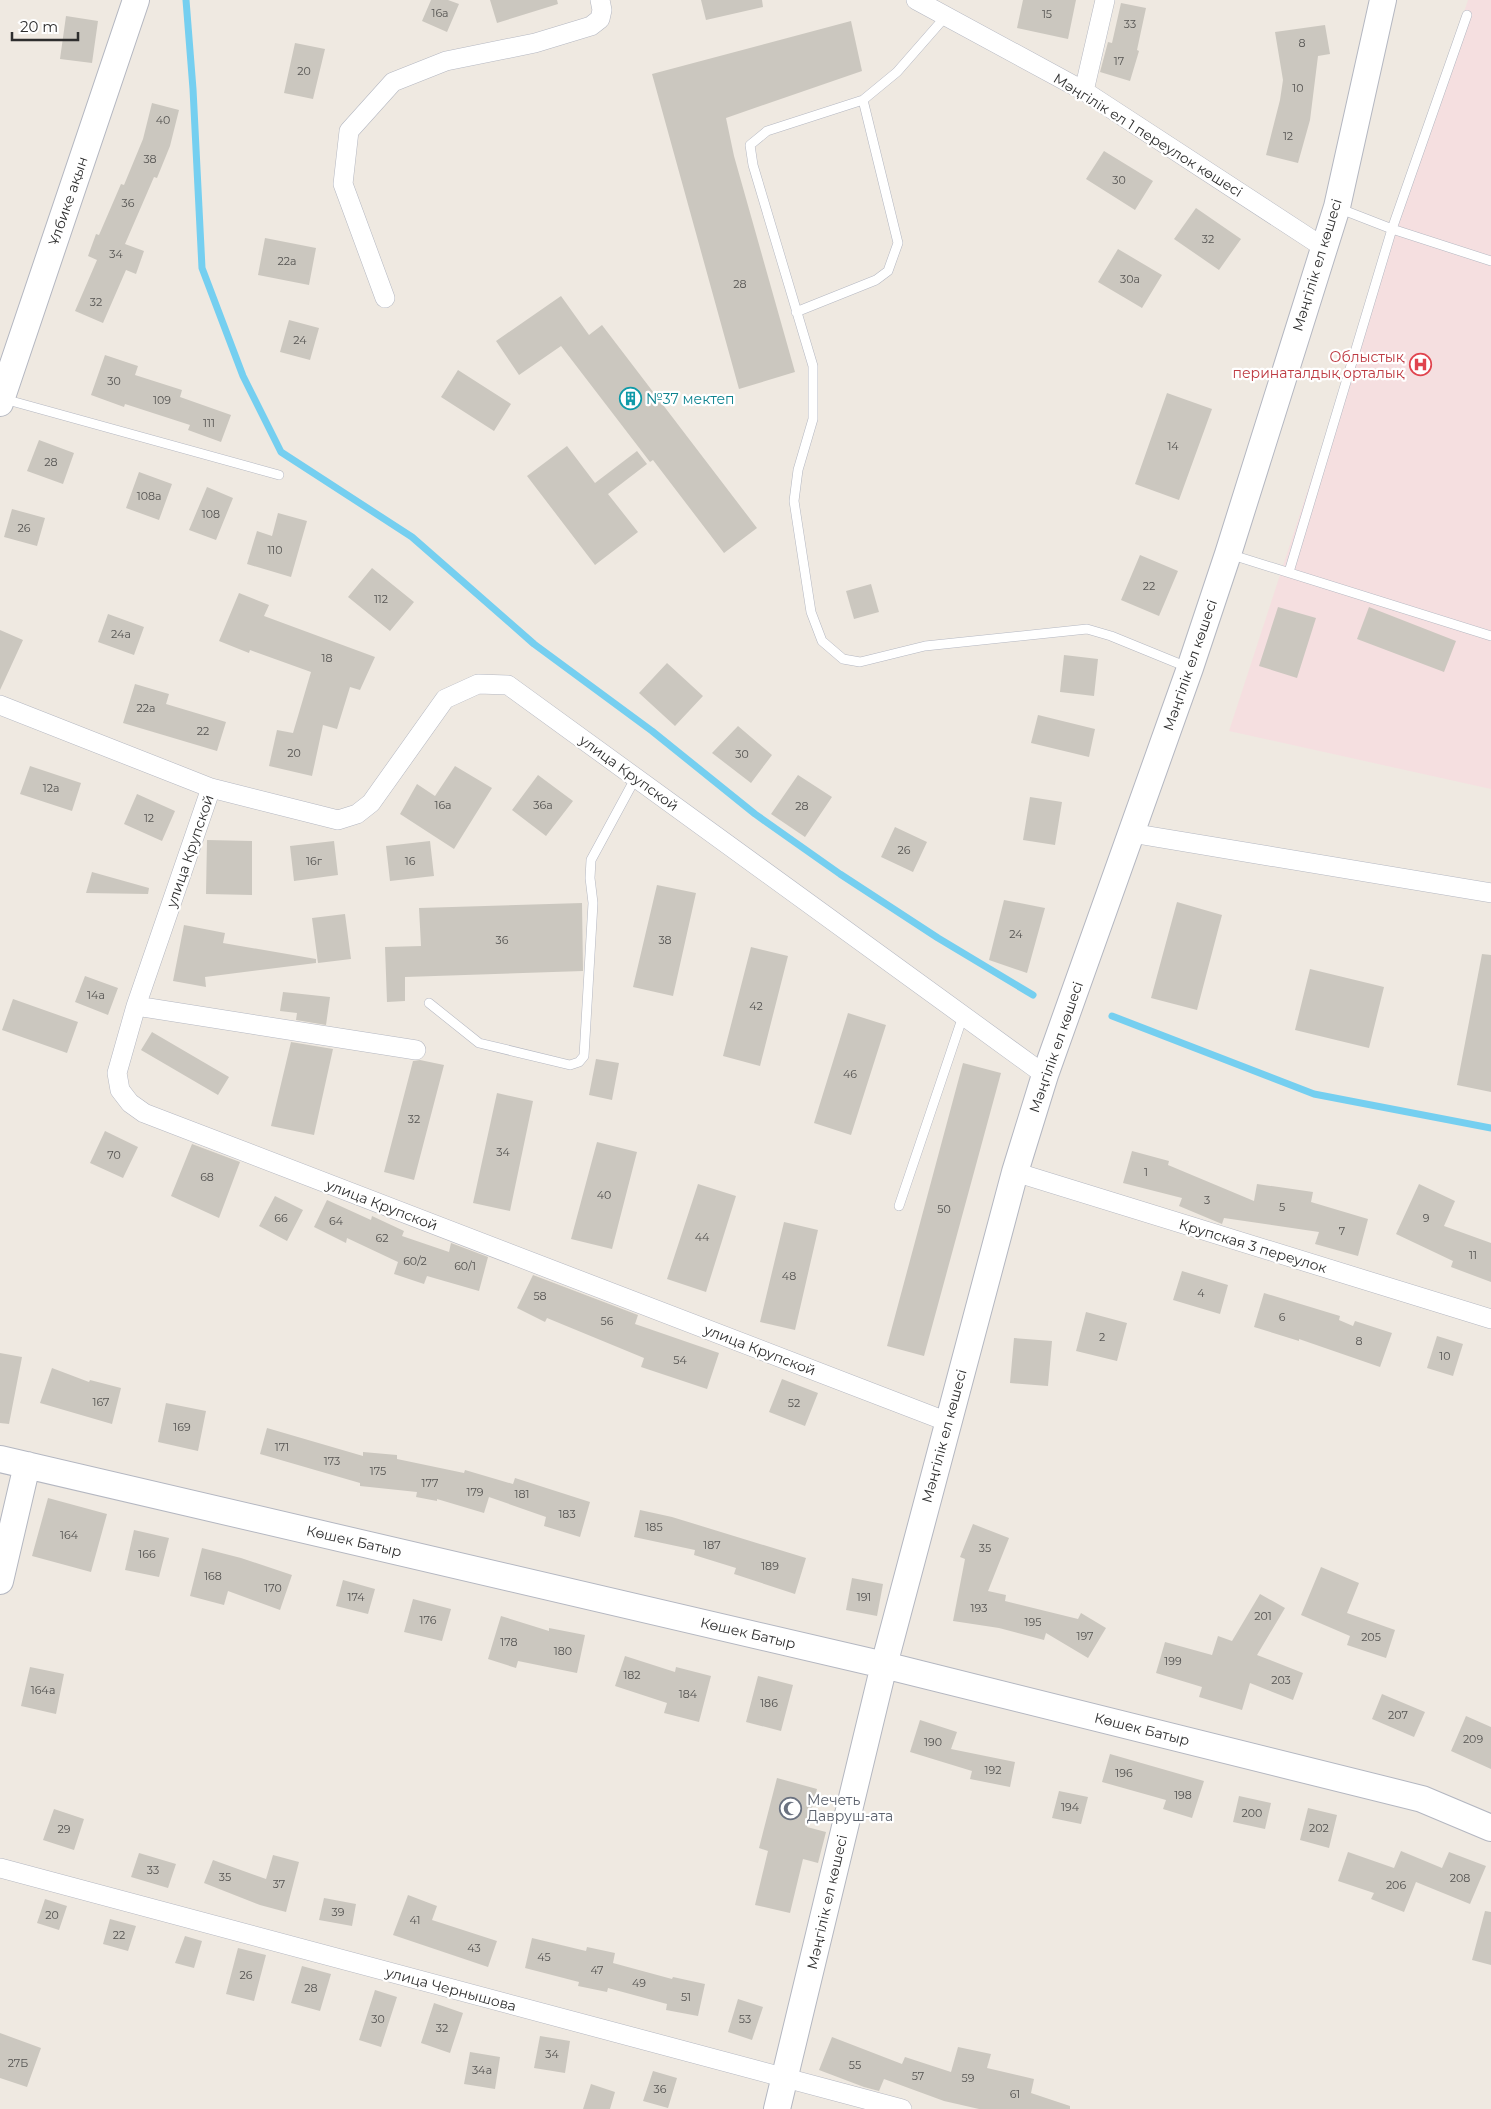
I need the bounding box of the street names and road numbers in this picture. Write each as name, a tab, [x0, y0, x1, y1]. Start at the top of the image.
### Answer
street label: Мәңгілік ел 1 переулок көшесі	[1050, 69, 1246, 201]
street label: Ұлбике ақын	[44, 154, 92, 248]
street label: Мәңгілік ел көшесі	[1288, 197, 1346, 333]
street label: Мәңгілік ел көшесі	[1159, 597, 1221, 733]
street label: улица Крупской	[575, 730, 682, 815]
street label: улица Крупской	[162, 792, 218, 911]
street label: Мәңгілік ел көшесі	[1025, 979, 1087, 1115]
street label: улица Крупской	[323, 1175, 440, 1235]
street label: Крупская 3 переулок	[1177, 1215, 1329, 1277]
street label: улица Крупской	[701, 1320, 818, 1380]
street label: Мәңгілік ел көшесі	[917, 1367, 971, 1505]
street label: Көшек Батыр	[305, 1521, 403, 1561]
street label: Көшек Батыр	[699, 1613, 797, 1653]
street label: Көшек Батыр	[1093, 1708, 1191, 1750]
street label: Мәңгілік ел көшесі	[803, 1833, 851, 1971]
street label: улица Чернышова	[383, 1963, 518, 2015]

